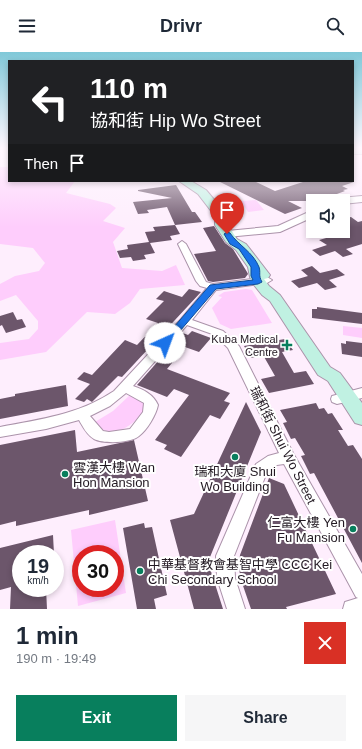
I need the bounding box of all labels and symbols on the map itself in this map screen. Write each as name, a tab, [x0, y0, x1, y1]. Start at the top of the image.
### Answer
pin	[210, 193, 244, 234]
position arrow	[144, 322, 186, 364]
place label: Kuba Medical Centre	[211, 333, 278, 358]
marker: Kuba Medical Centre	[281, 339, 293, 351]
street label: 瑞和街 Shui Wo Street	[247, 384, 319, 507]
marker: 瑞和大廈 Shui Wo Building	[230, 452, 240, 462]
place label: 雲漢大樓 Wan Hon Mansion	[73, 460, 155, 490]
place label: 瑞和大廈 Shui Wo Building	[194, 464, 276, 494]
marker: 雲漢大樓 Wan Hon Mansion	[60, 469, 70, 479]
place label: 仁富大樓 Yen Fu Mansion	[267, 515, 345, 545]
marker: 仁富大樓 Yen Fu Mansion	[348, 524, 358, 534]
speed limit sign: 30	[72, 545, 124, 597]
place label: 中華基督教會基智中學 CCC Kei Chi Secondary School	[148, 557, 332, 587]
marker: 中華基督教會基智中學 CCC Kei Chi Secondary School	[135, 566, 145, 576]

